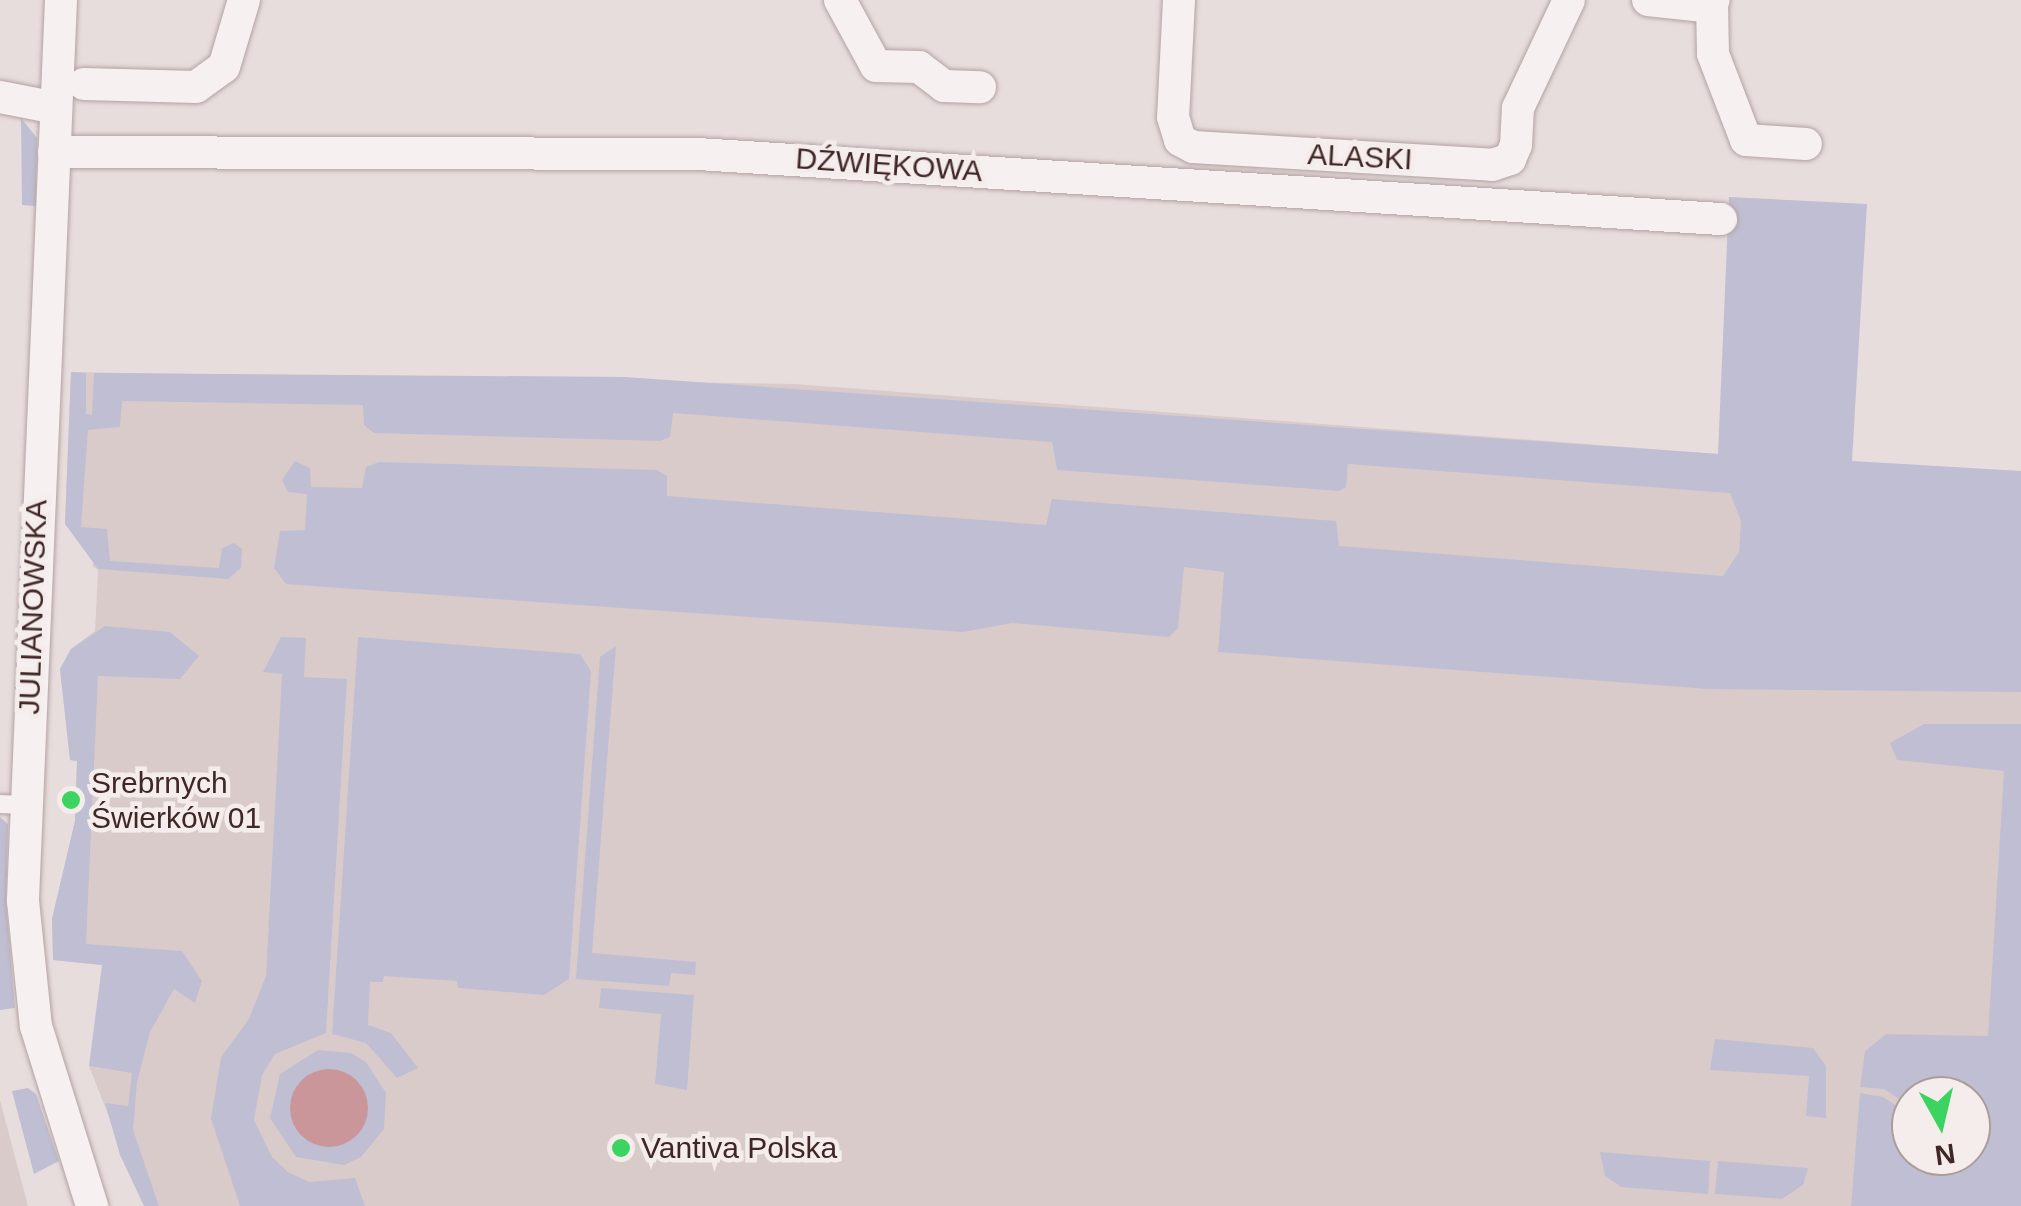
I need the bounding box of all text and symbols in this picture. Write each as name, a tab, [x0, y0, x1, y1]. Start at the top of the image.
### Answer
street label: ALASKI	[1307, 136, 1413, 178]
street label: DŹWIĘKOWA	[794, 141, 984, 189]
street label: JULIANOWSKA	[11, 499, 55, 715]
place label: Srebrnych Świerków 01	[91, 765, 261, 836]
marker: Srebrnych Świerków 01	[60, 789, 82, 811]
north arrow	[1891, 1076, 1991, 1176]
place label: Vantiva Polska	[641, 1130, 837, 1166]
marker: Vantiva Polska	[610, 1137, 632, 1159]
text: N	[1933, 1137, 1957, 1171]

